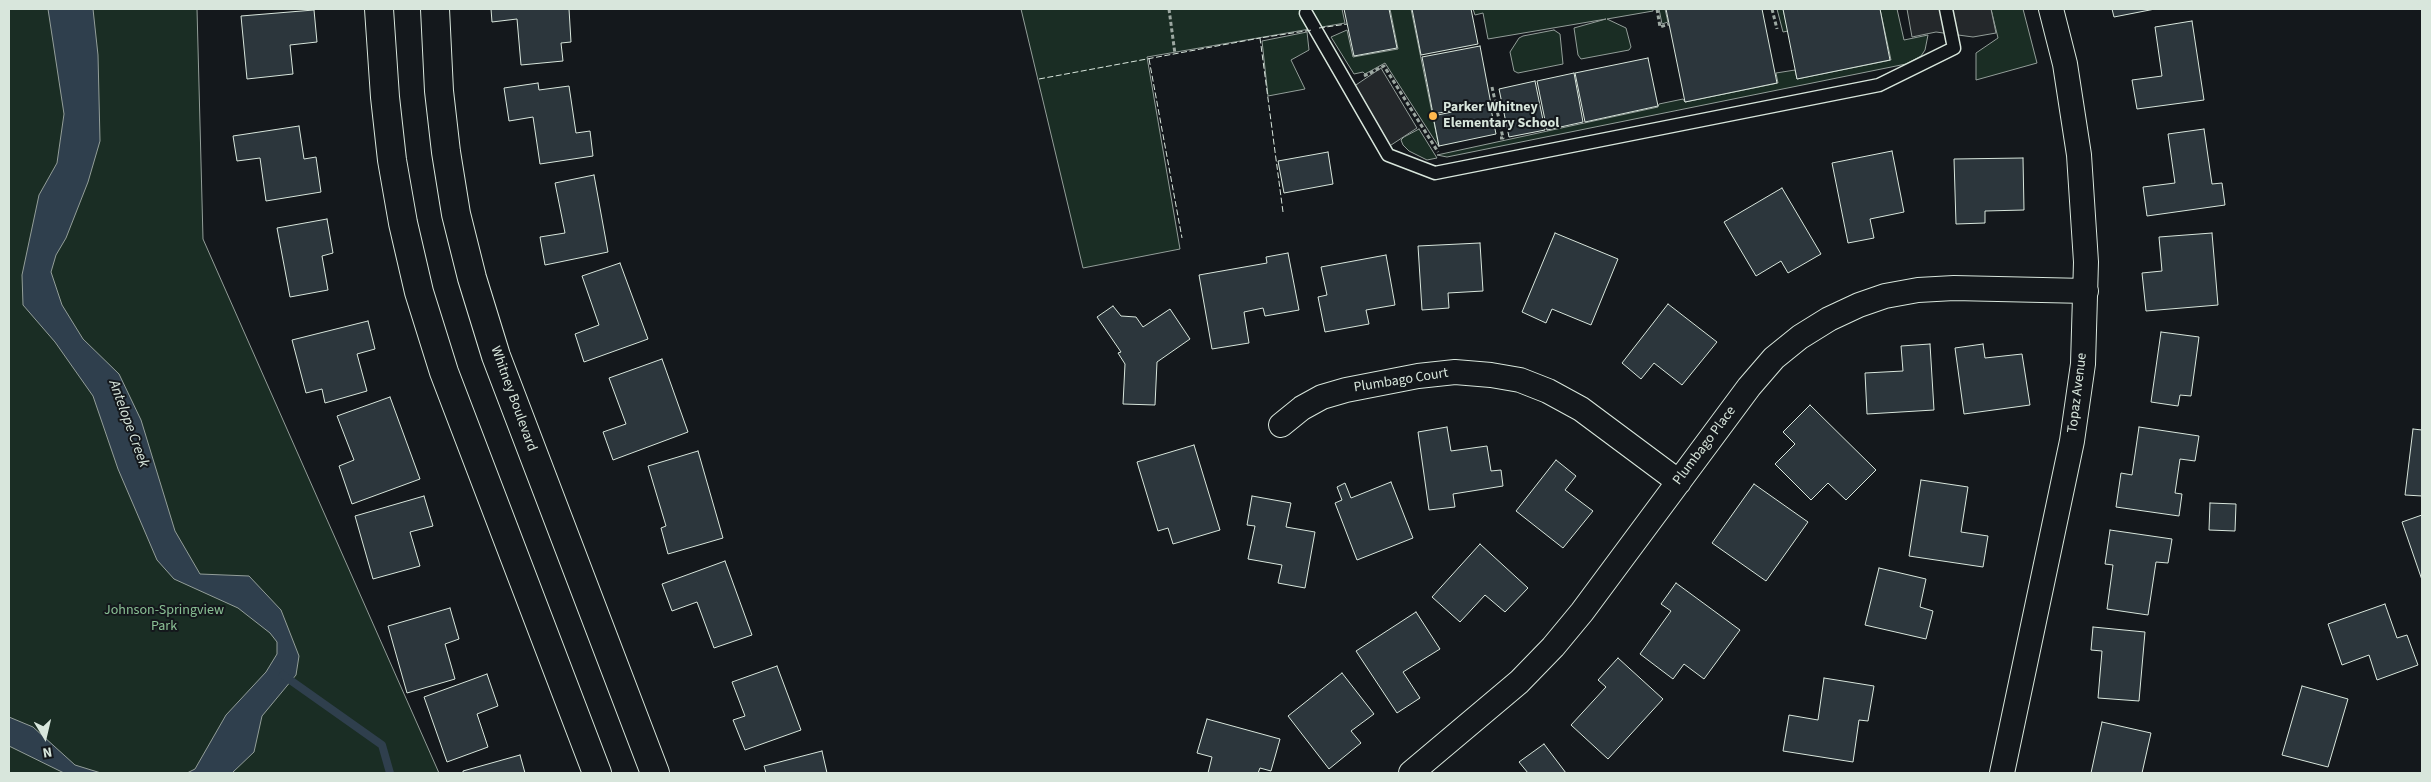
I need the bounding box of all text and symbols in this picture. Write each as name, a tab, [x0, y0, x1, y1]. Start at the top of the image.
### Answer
place label: Parker Whitney Elementary School	[1443, 100, 1559, 132]
marker: Parker Whitney Elementary School	[1427, 110, 1439, 122]
street label: Whitney Boulevard	[486, 344, 540, 454]
street label: Topaz Avenue	[2065, 352, 2091, 434]
street label: Plumbago Court	[1353, 365, 1449, 397]
water label: Antelope Creek	[104, 378, 152, 470]
street label: Plumbago Place	[1670, 403, 1740, 489]
park label: Johnson-Springview Park	[104, 603, 224, 636]
north arrow	[20, 712, 70, 762]
text: N	[41, 741, 54, 762]

